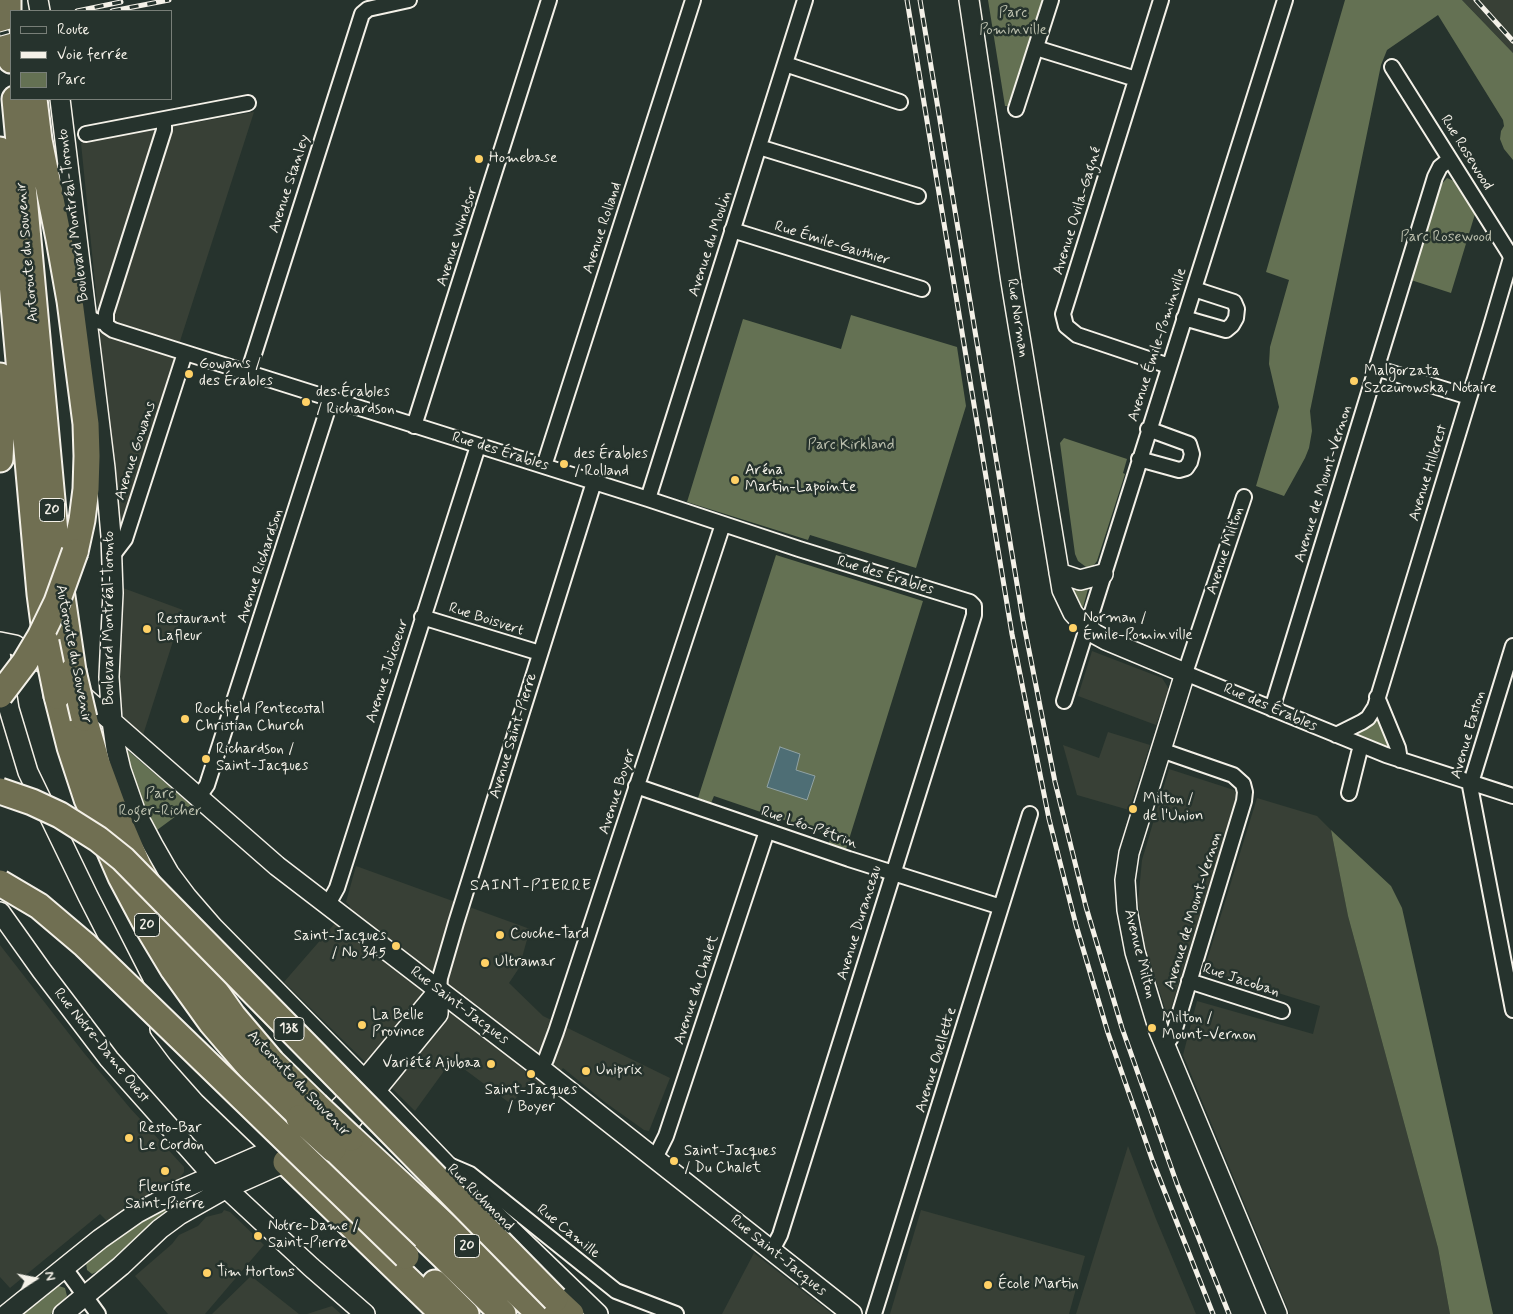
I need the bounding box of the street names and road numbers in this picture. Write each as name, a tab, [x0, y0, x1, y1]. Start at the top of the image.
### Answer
street label: Rue Rosewood	[1436, 112, 1496, 194]
street label: Boulevard Montréal-Toronto	[54, 127, 94, 303]
street label: Avenue Stanley	[266, 132, 314, 236]
street label: Avenue Ovila-Gagné	[1050, 145, 1106, 277]
street label: Avenue Rolland	[580, 180, 626, 276]
street label: Autoroute du Souvenir	[13, 181, 43, 323]
street label: Avenue Windsor	[433, 185, 483, 289]
street label: Avenue du Moulin	[685, 189, 737, 299]
street label: Rue Émile-Gauthier	[772, 218, 892, 270]
street label: Avenue Émile-Pominville	[1125, 266, 1191, 424]
street label: Rue Norman	[1002, 277, 1032, 359]
street label: Avenue Gowans	[112, 399, 160, 503]
street label: Avenue de Mount-Vernon	[1291, 403, 1357, 565]
street label: Avenue Hillcrest	[1406, 423, 1452, 523]
street label: Rue des Érables	[449, 429, 551, 475]
road number: 20	[40, 498, 64, 522]
street label: Avenue Milton	[1203, 505, 1249, 597]
street label: Avenue Richardson	[234, 507, 288, 625]
street label: Boulevard Montréal-Toronto	[101, 531, 119, 705]
street label: Rue des Érables	[834, 553, 936, 599]
street label: Autoroute du Souvenir	[51, 583, 95, 725]
street label: Rue Boisvert	[446, 599, 526, 641]
street label: Avenue Jolicoeur	[363, 617, 413, 725]
street label: Avenue Saint-Pierre	[486, 671, 542, 801]
street label: Rue des Érables	[1220, 680, 1320, 736]
street label: Avenue Easton	[1448, 689, 1490, 781]
street label: Avenue Boyer	[596, 747, 640, 837]
street label: Rue Léo-Pétrin	[758, 803, 860, 853]
street label: Avenue de Mount-Vernon	[1161, 830, 1227, 992]
street label: Avenue Duranceau	[834, 863, 886, 983]
street label: Avenue Milton	[1119, 908, 1159, 1000]
road number: 20	[134, 914, 160, 936]
street label: Avenue du Chalet	[671, 933, 723, 1047]
street label: Rue Jacoban	[1200, 960, 1282, 1002]
street label: Rue Saint-Jacques	[406, 963, 512, 1049]
street label: Rue Notre-Dame Ouest	[49, 985, 153, 1107]
street label: Avenue Ouellette	[912, 1005, 962, 1115]
road number: 138	[274, 1018, 304, 1040]
street label: Autoroute du Souvenir	[243, 1027, 353, 1141]
street label: Rue Richmond	[443, 1161, 517, 1235]
street label: Rue Camille	[533, 1201, 603, 1263]
street label: Rue Saint-Jacques	[726, 1212, 830, 1300]
road number: 20	[454, 1234, 480, 1258]

